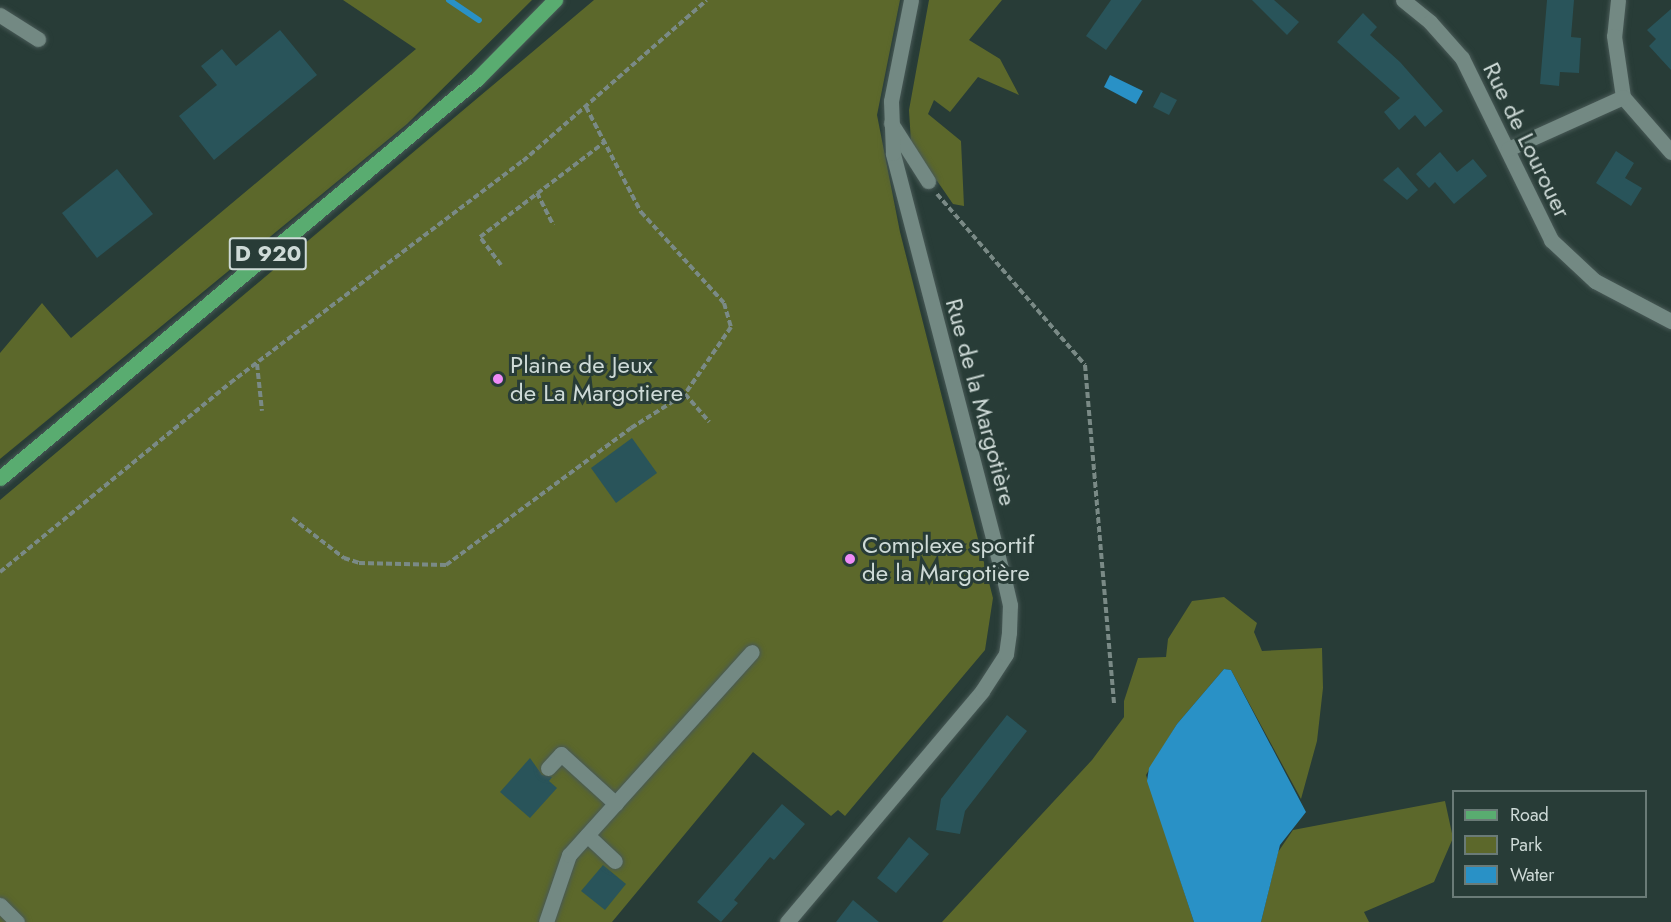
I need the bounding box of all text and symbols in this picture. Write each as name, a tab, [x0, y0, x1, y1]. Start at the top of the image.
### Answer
street label: Rue de Lourouer	[1477, 58, 1577, 222]
road number: D 920	[228, 235, 308, 273]
street label: Rue de la Margotière	[939, 295, 1023, 509]
place label: Plaine de Jeux de La Margotiere	[510, 351, 683, 407]
marker: Plaine de Jeux de La Margotiere	[491, 372, 505, 386]
place label: Complexe sportif de la Margotière	[862, 531, 1034, 587]
marker: Complexe sportif de la Margotière	[843, 552, 857, 566]
legend	[1452, 790, 1647, 898]
text: Road	[1510, 802, 1549, 828]
text: Park	[1510, 832, 1542, 858]
text: Water	[1510, 862, 1554, 888]

